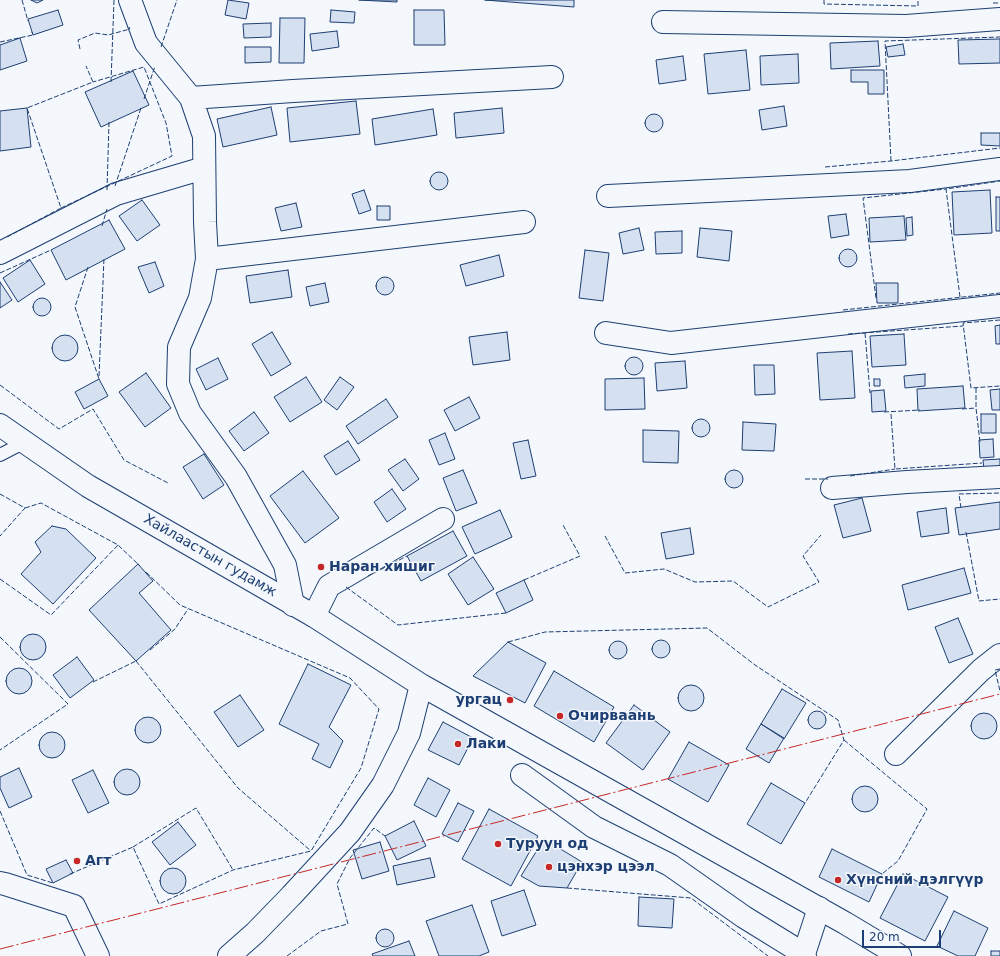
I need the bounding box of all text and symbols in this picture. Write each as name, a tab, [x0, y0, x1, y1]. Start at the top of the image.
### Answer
street label: Хайлаастын гудамж	[140, 511, 280, 601]
place label: Наран хишиг	[329, 559, 435, 575]
marker: Наран хишиг	[316, 562, 326, 572]
place label: ургац	[456, 692, 502, 708]
marker: ургац	[505, 695, 515, 705]
place label: Очирваань	[568, 708, 656, 724]
marker: Очирваань	[555, 711, 565, 721]
place label: Лаки	[466, 736, 506, 752]
marker: Лаки	[453, 739, 463, 749]
place label: Туруун од	[506, 836, 588, 852]
marker: Туруун од	[493, 839, 503, 849]
place label: Агт	[85, 853, 111, 869]
marker: Агт	[72, 856, 82, 866]
place label: цэнхэр цээл	[557, 859, 655, 875]
marker: цэнхэр цээл	[544, 862, 554, 872]
place label: Хүнсний дэлгүүр	[846, 872, 984, 888]
marker: Хүнсний дэлгүүр	[833, 875, 843, 885]
scale bar	[864, 922, 943, 948]
text: 20 m	[869, 930, 900, 944]

